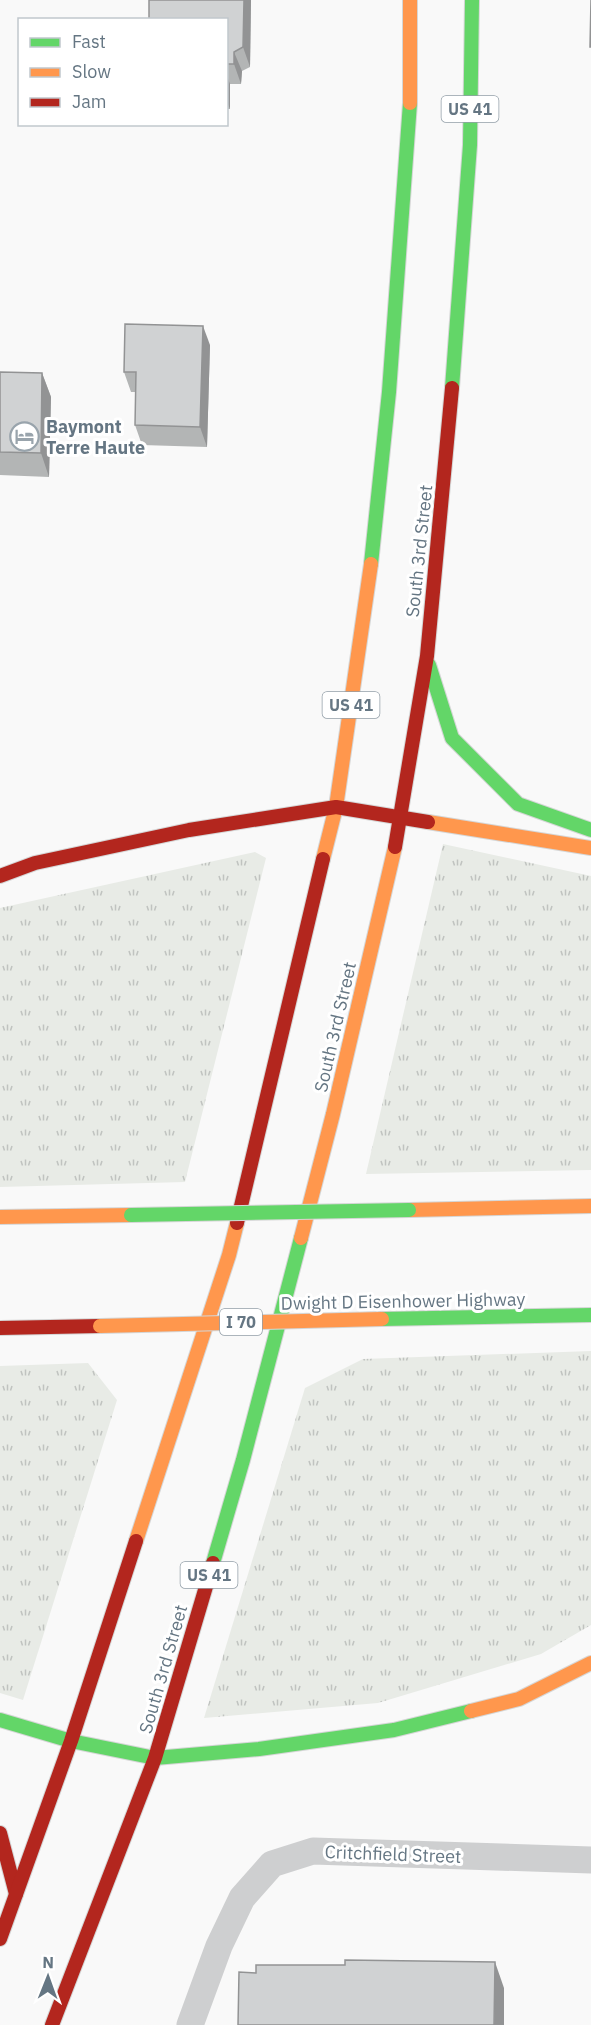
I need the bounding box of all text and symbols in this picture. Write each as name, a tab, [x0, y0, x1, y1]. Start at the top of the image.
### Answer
legend	[18, 18, 228, 126]
text: Fast	[72, 30, 106, 53]
text: Slow	[72, 60, 111, 83]
text: Jam	[72, 90, 107, 113]
road number: US 41	[442, 96, 498, 122]
place label: Baymont Terre Haute	[46, 415, 145, 459]
hotel icon: Baymont Terre Haute	[9, 420, 41, 452]
street label: South 3rd Street	[401, 484, 437, 618]
road number: US 41	[322, 692, 380, 718]
street label: South 3rd Street	[309, 960, 361, 1094]
street label: Dwight D Eisenhower Highway	[281, 1287, 525, 1315]
road number: I 70	[220, 1309, 262, 1335]
road number: US 41	[180, 1562, 238, 1588]
street label: South 3rd Street	[134, 1602, 192, 1736]
street label: Critchfield Street	[324, 1840, 462, 1868]
north arrow	[18, 1947, 78, 2007]
text: N	[42, 1952, 54, 1972]

